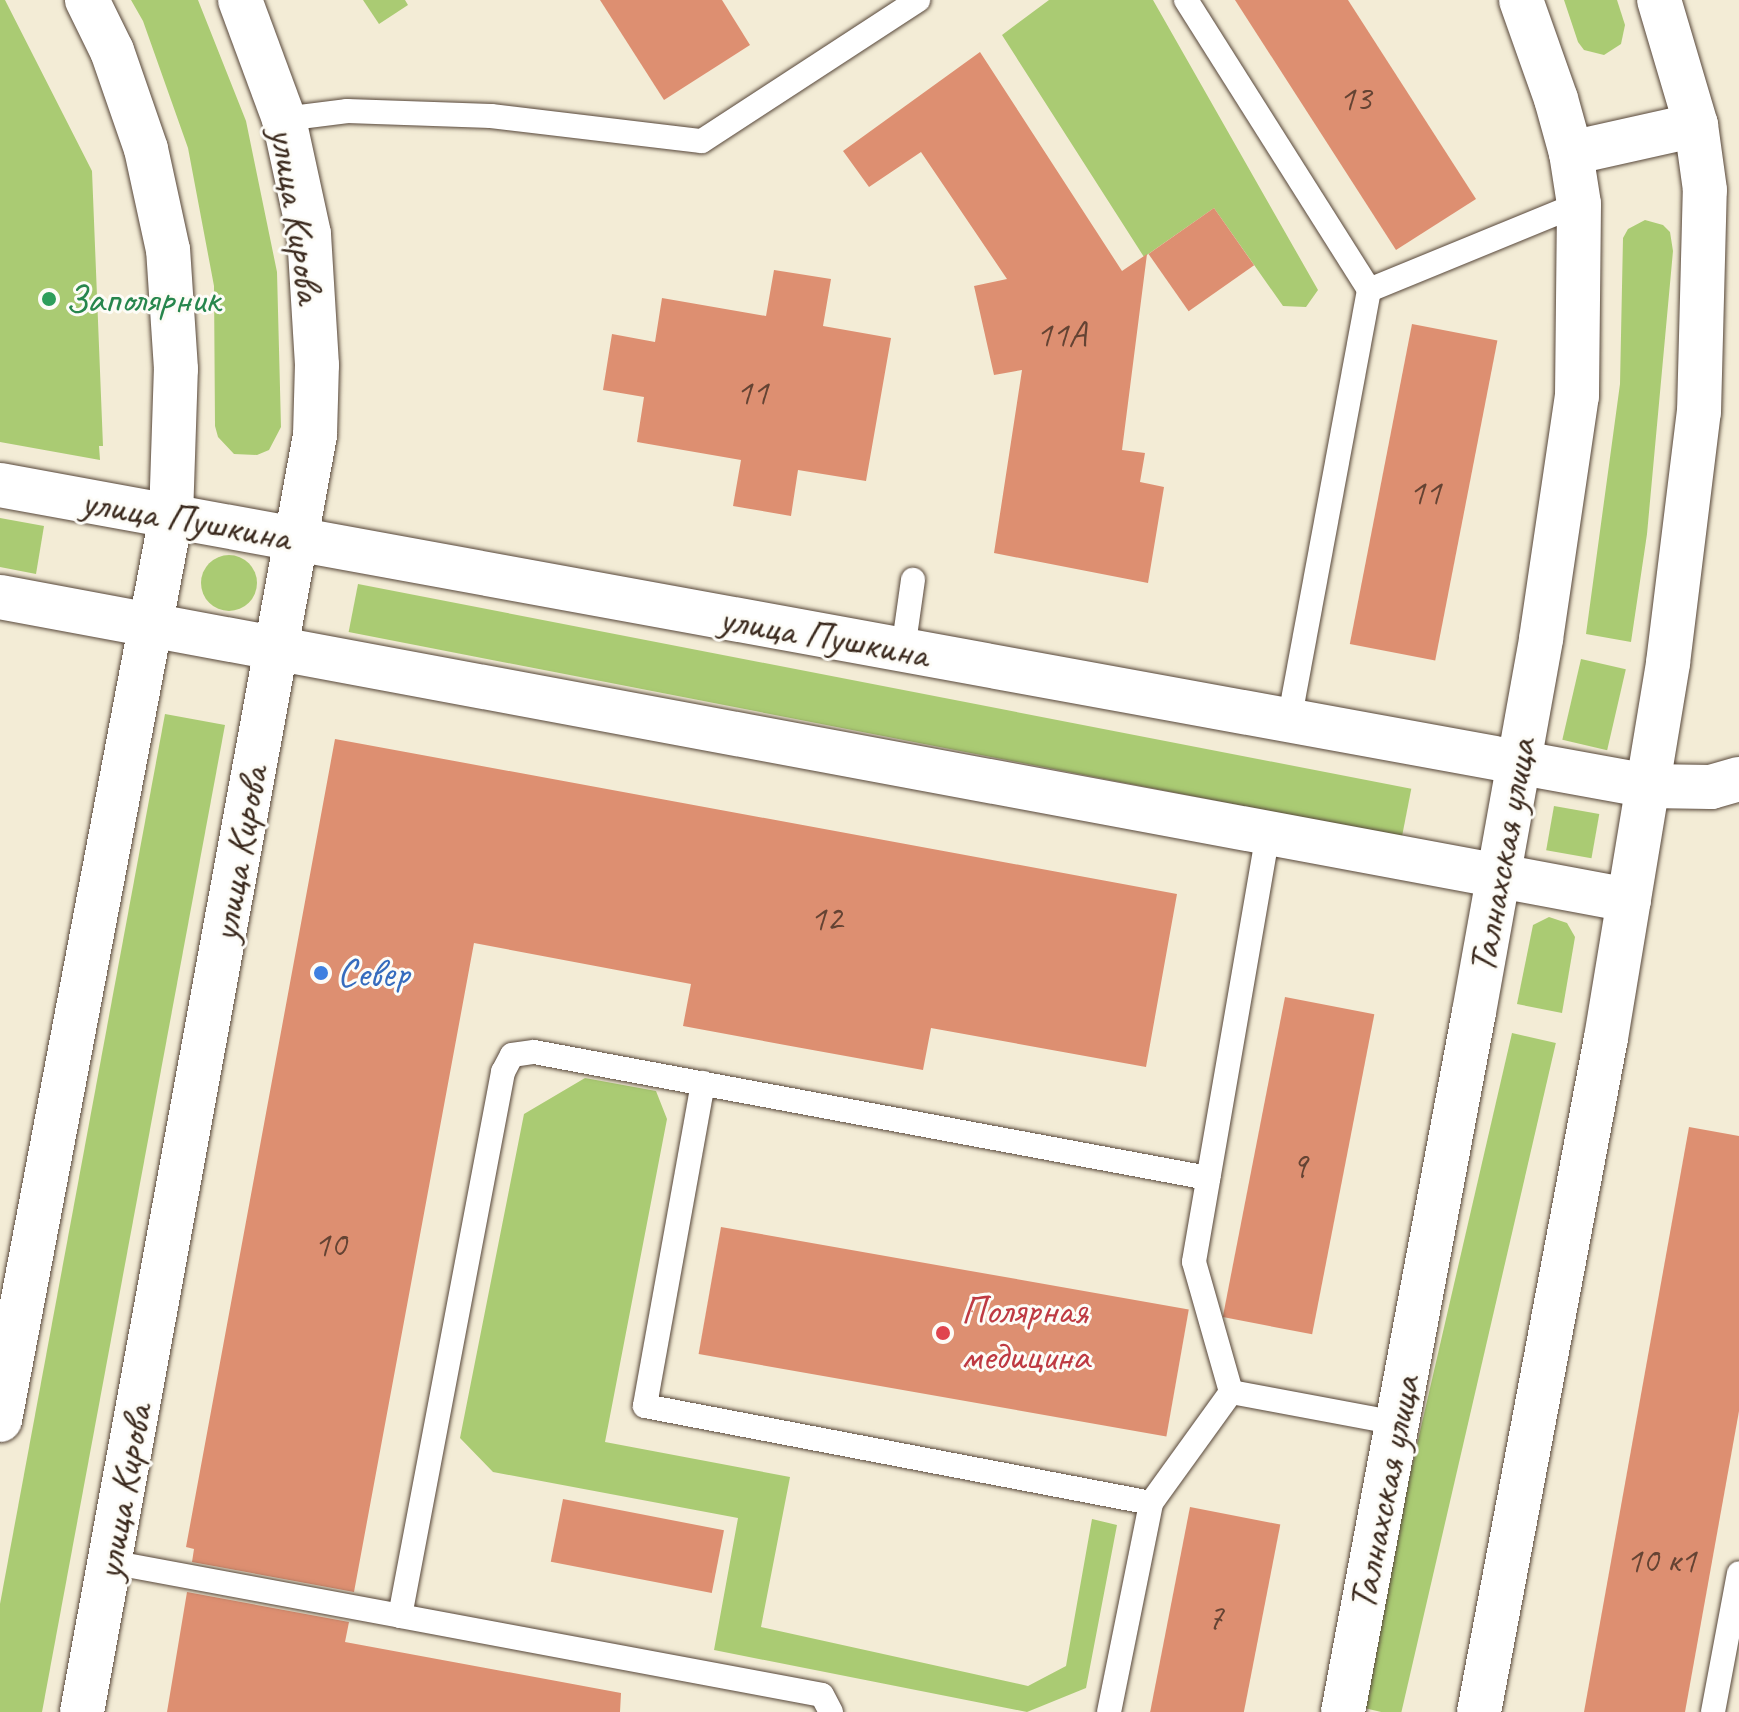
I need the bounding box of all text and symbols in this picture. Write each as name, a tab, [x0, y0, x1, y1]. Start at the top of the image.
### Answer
house number: 13	[1339, 77, 1371, 121]
street label: улица Кирова	[260, 124, 334, 306]
place label: Заполярник	[65, 275, 220, 323]
marker: Заполярник	[40, 290, 58, 308]
house number: 11А	[1036, 313, 1086, 357]
house number: 11	[736, 371, 768, 415]
house number: 11	[1409, 471, 1441, 515]
street label: улица Пушкина	[77, 477, 295, 561]
street label: улица Пушкина	[715, 594, 933, 678]
street label: Талнахская улица	[1458, 734, 1546, 978]
street label: улица Кирова	[200, 763, 278, 945]
house number: 12	[810, 897, 842, 941]
place label: Север	[337, 949, 409, 997]
marker: Север	[312, 964, 330, 982]
house number: 9	[1291, 1144, 1307, 1188]
house number: 10	[314, 1223, 346, 1267]
place label: Полярная медицина	[961, 1286, 1090, 1380]
marker: Полярная медицина	[932, 1322, 954, 1344]
street label: Талнахская улица	[1338, 1371, 1430, 1615]
street label: улица Кирова	[84, 1401, 162, 1583]
house number: 10 к1	[1626, 1539, 1696, 1583]
house number: 7	[1207, 1596, 1223, 1640]

